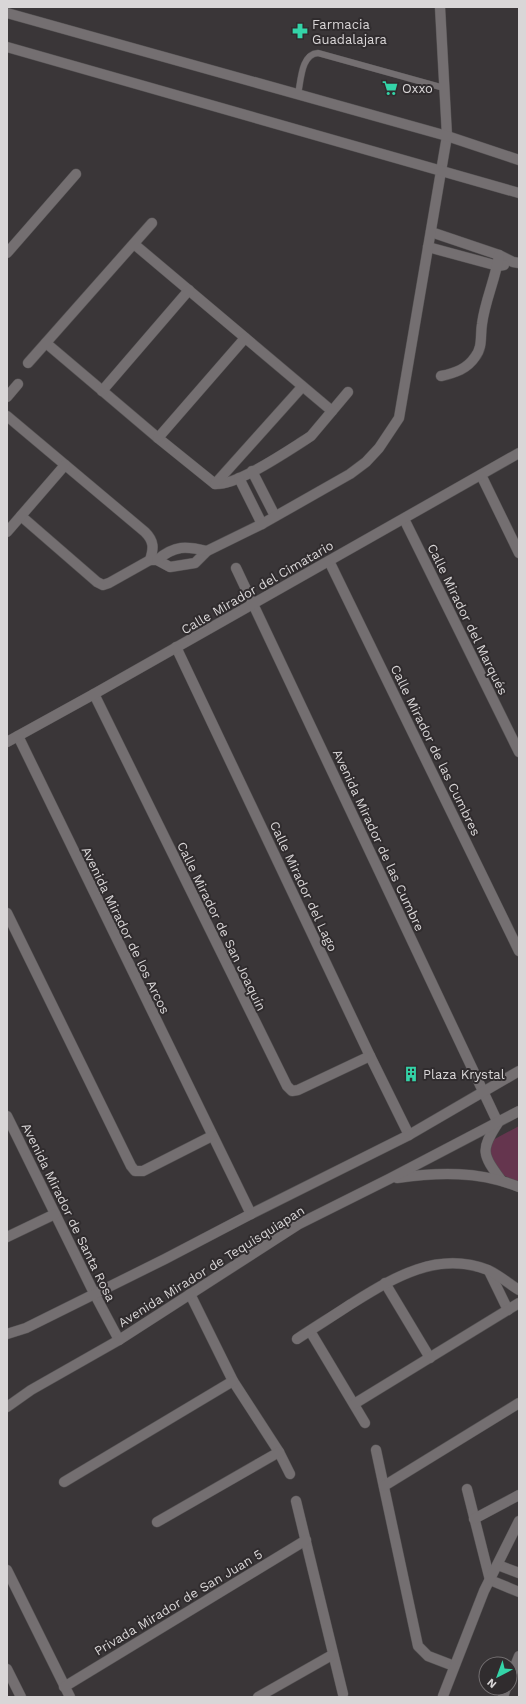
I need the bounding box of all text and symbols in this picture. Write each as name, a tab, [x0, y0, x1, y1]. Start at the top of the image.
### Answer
place label: Farmacia Guadalajara	[312, 17, 388, 47]
pharmacy icon: Farmacia Guadalajara	[291, 22, 309, 40]
supermarket icon: Oxxo	[381, 79, 399, 97]
place label: Oxxo	[402, 81, 433, 96]
street label: Calle Mirador del Cimatario	[178, 537, 336, 637]
street label: Calle Mirador del Marqués	[424, 541, 511, 697]
street label: Calle Mirador de las Cumbres	[388, 662, 484, 838]
street label: Avenida Mirador de las Cumbre	[330, 747, 427, 933]
street label: Calle Mirador del Lago	[267, 819, 340, 954]
street label: Calle Mirador de San Joaquín	[174, 839, 269, 1013]
street label: Avenida Mirador de los Arcos	[78, 844, 173, 1016]
building icon: Plaza Krystal	[402, 1065, 420, 1083]
place label: Plaza Krystal	[423, 1067, 505, 1082]
street label: Avenida Mirador de Santa Rosa	[19, 1120, 119, 1305]
street label: Avenida Mirador de Tequisquiapan	[115, 1203, 307, 1330]
street label: Privada Mirador de San Juan 5	[92, 1546, 265, 1659]
north arrow	[478, 1656, 518, 1696]
text: N	[484, 1676, 499, 1691]

